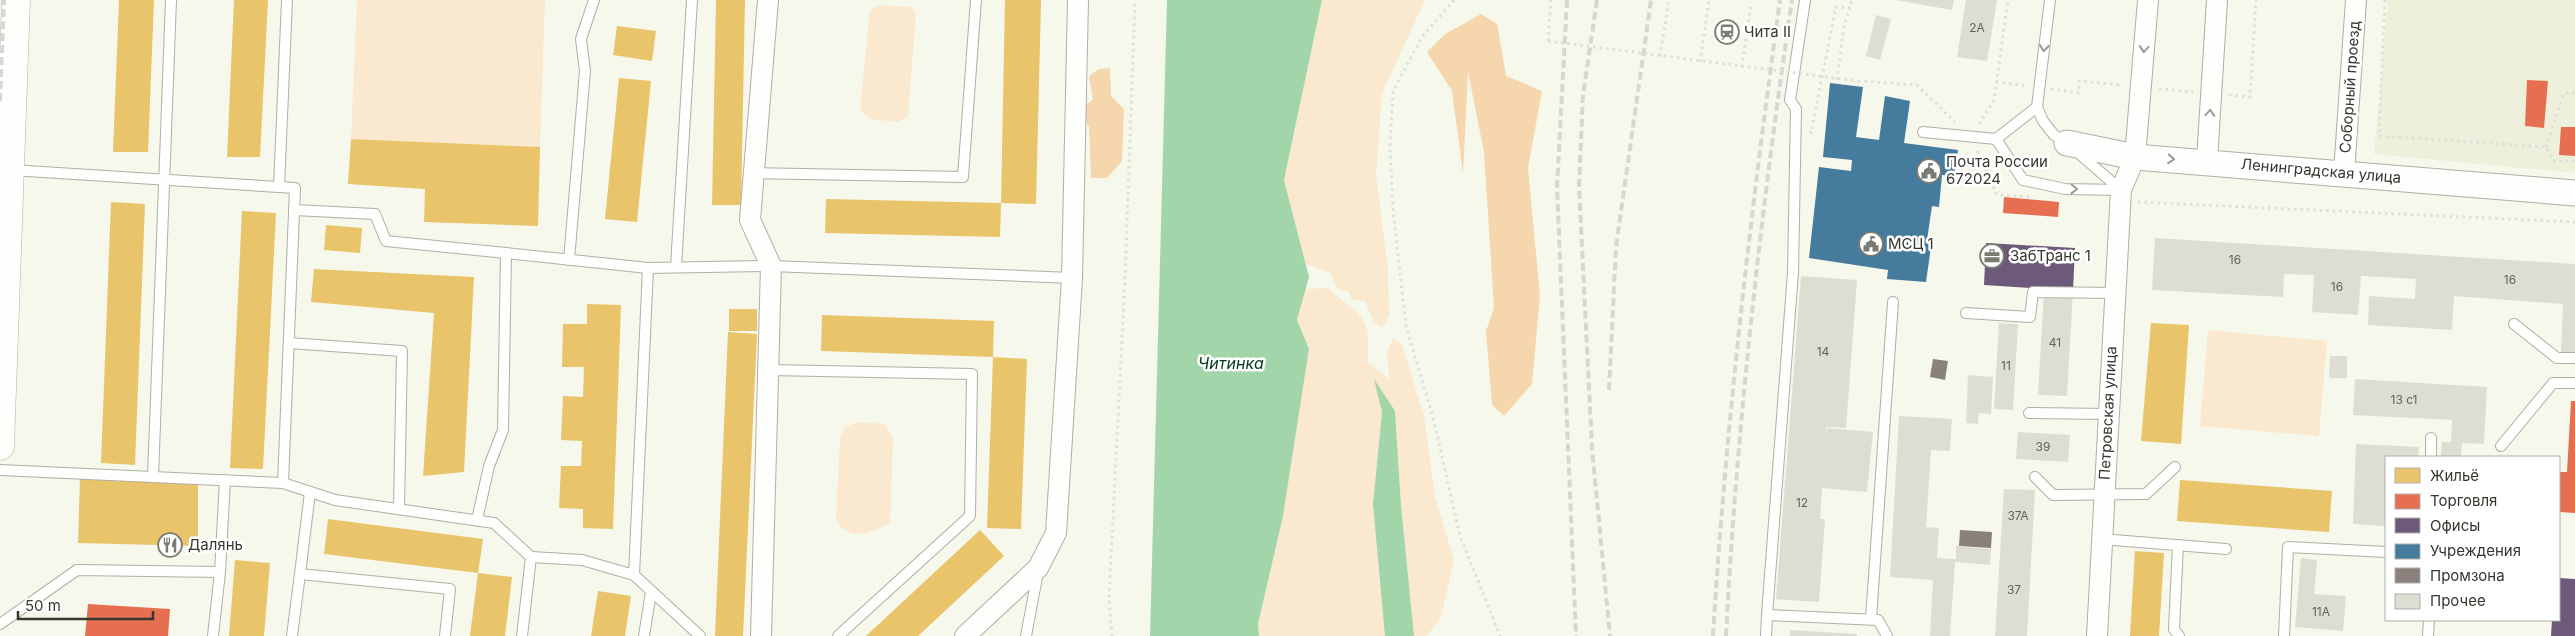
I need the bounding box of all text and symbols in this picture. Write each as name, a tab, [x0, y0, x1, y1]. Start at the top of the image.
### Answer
station icon: Чита II	[1714, 19, 1740, 45]
house number: 2А	[1969, 20, 1985, 35]
street label: Соборный проезд	[2335, 20, 2364, 154]
place label: Чита II	[1744, 22, 1791, 41]
one-way arrow	[2039, 45, 2050, 53]
one-way arrow	[2139, 45, 2150, 53]
one-way arrow	[2205, 109, 2216, 117]
place label: Почта России 672024	[1946, 152, 2048, 188]
one-way arrow	[2167, 154, 2175, 165]
street label: Ленинградская улица	[2240, 154, 2402, 187]
public building icon: Почта России 672024	[1916, 158, 1942, 184]
one-way arrow	[2070, 184, 2078, 194]
public building icon: МСЦ 1	[1858, 231, 1884, 257]
place label: МСЦ 1	[1888, 234, 1934, 253]
office icon: ЗабТранс 1	[1979, 243, 2005, 269]
place label: ЗабТранс 1	[2010, 246, 2091, 265]
house number: 16	[2229, 252, 2241, 267]
house number: 16	[2504, 272, 2516, 287]
house number: 16	[2331, 279, 2343, 294]
house number: 41	[2049, 335, 2061, 350]
house number: 14	[1817, 344, 1830, 359]
street label: Петровская улица	[2095, 346, 2120, 480]
water label: Читинка	[1198, 353, 1264, 373]
house number: 11	[2001, 358, 2011, 373]
house number: 13 с1	[2391, 392, 2418, 407]
house number: 39	[2036, 439, 2050, 454]
legend	[2385, 456, 2560, 621]
text: Жильё	[2430, 466, 2479, 485]
text: Торговля	[2430, 491, 2497, 510]
house number: 12	[1796, 495, 1808, 510]
house number: 37А	[2007, 508, 2029, 523]
text: Офисы	[2430, 516, 2480, 535]
restaurant icon: Далянь	[157, 532, 183, 558]
place label: Далянь	[188, 535, 243, 554]
text: Учреждения	[2430, 541, 2521, 560]
text: Промзона	[2430, 566, 2505, 585]
house number: 37	[2007, 582, 2021, 597]
scale bar	[18, 588, 152, 620]
text: Прочее	[2430, 591, 2486, 610]
text: 50 m	[25, 596, 61, 615]
house number: 11А	[2312, 604, 2330, 619]

